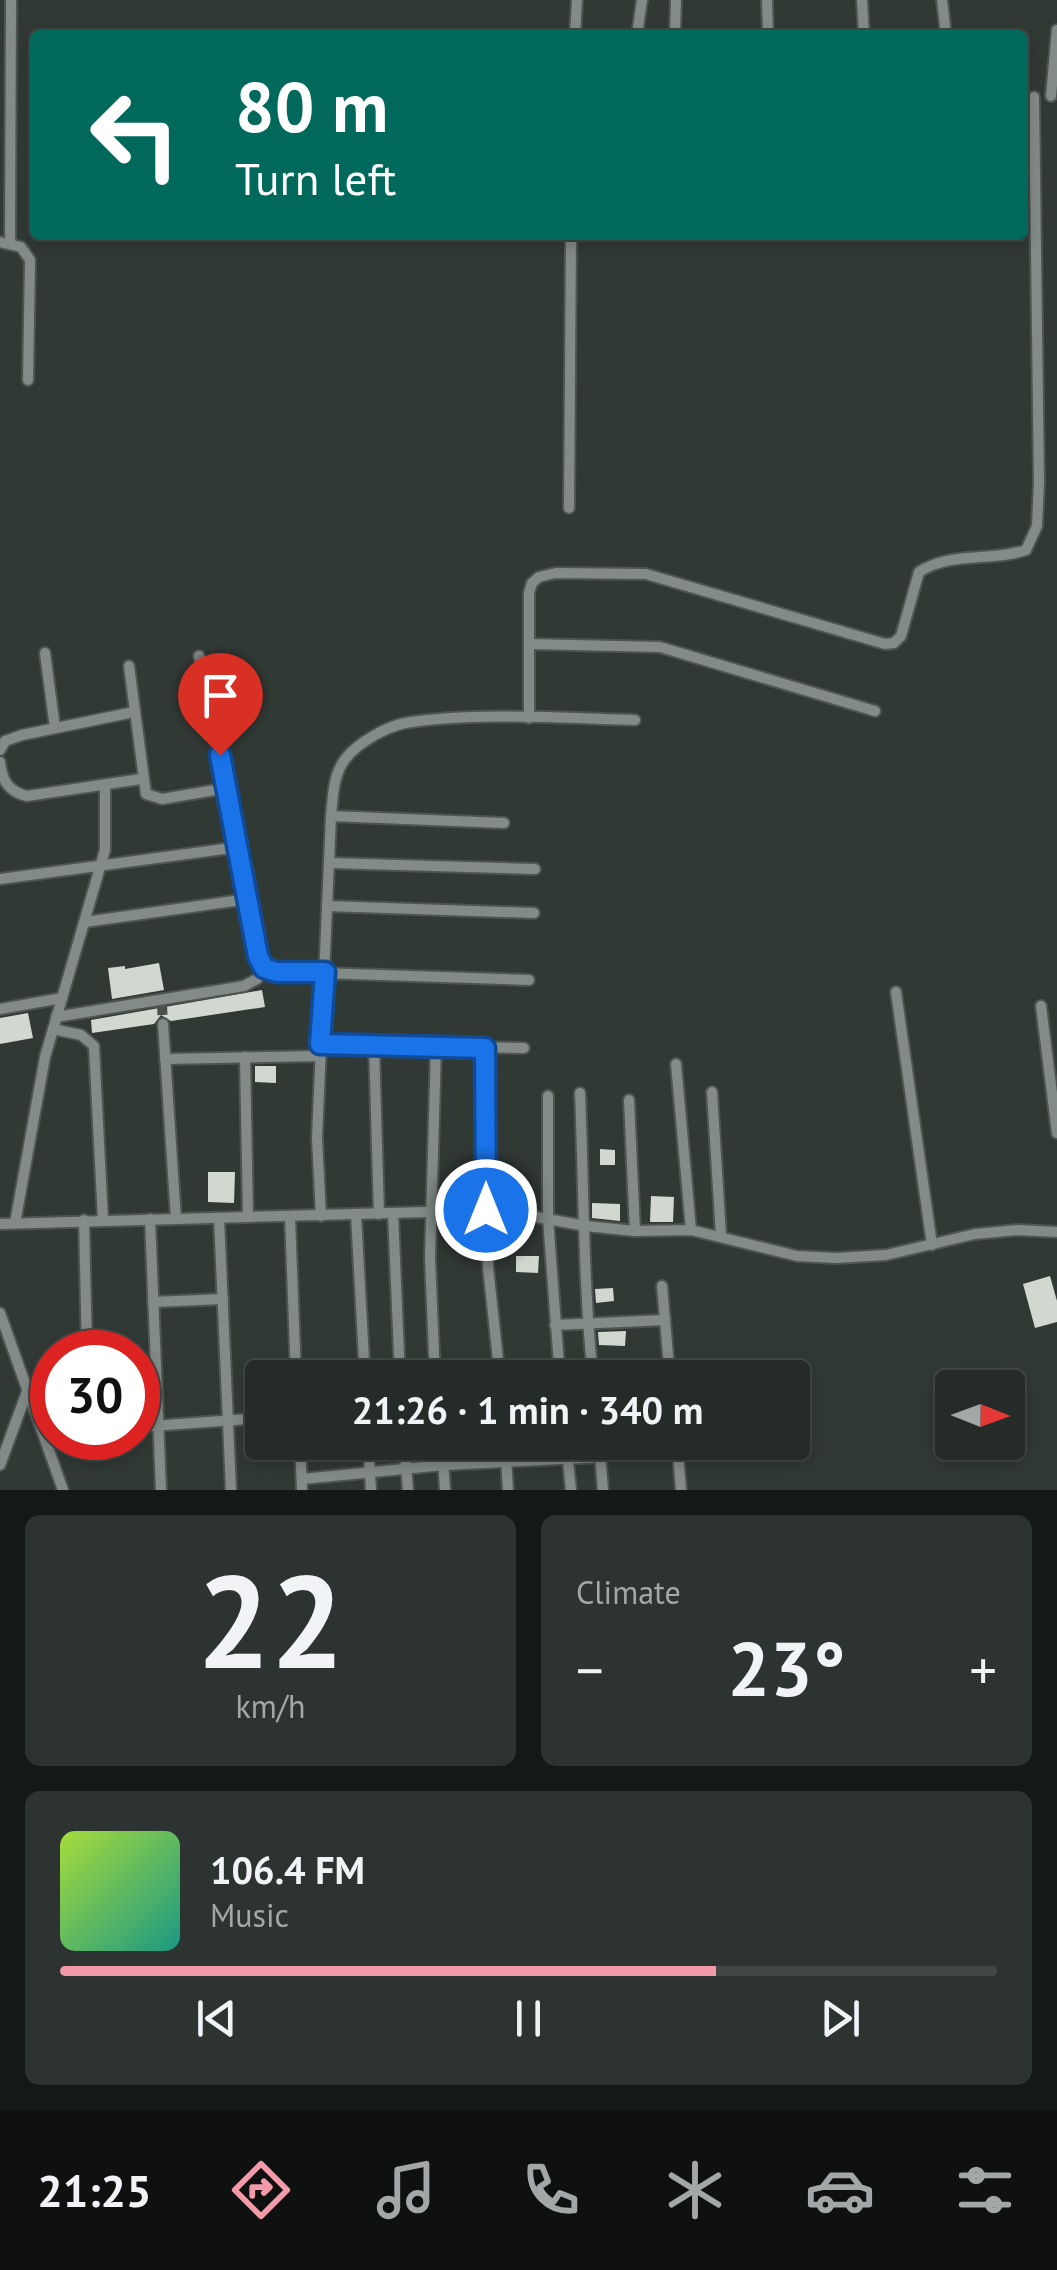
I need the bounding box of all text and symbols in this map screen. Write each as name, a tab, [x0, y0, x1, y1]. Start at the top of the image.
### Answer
text: 80 m	[235, 61, 388, 151]
icon: left	[70, 70, 200, 200]
text: Turn left	[235, 149, 396, 207]
pin	[178, 653, 263, 756]
icon: arrive	[193, 668, 248, 723]
position arrow	[434, 1158, 538, 1262]
speed limit sign: 30	[30, 1330, 160, 1460]
north arrow	[935, 1370, 1025, 1460]
map controls	[935, 1370, 1025, 1460]
text: 21:26 · 1 min · 340 m	[352, 1385, 703, 1434]
text: 22	[197, 1536, 344, 1704]
text: Climate	[576, 1571, 681, 1613]
text: 23°	[728, 1620, 845, 1717]
text: −	[576, 1634, 604, 1705]
text: +	[969, 1634, 997, 1705]
text: km/h	[235, 1685, 306, 1727]
text: 106.4 FM	[210, 1845, 365, 1894]
text: Music	[210, 1894, 289, 1936]
icon: previous	[189, 1991, 244, 2046]
icon: pause	[501, 1991, 556, 2046]
icon: next	[813, 1991, 868, 2046]
icon: directions	[226, 2155, 296, 2225]
icon: music	[371, 2155, 441, 2225]
icon: phone	[516, 2155, 586, 2225]
icon: climate	[660, 2155, 730, 2225]
icon: car	[805, 2155, 875, 2225]
icon: filters	[950, 2155, 1020, 2225]
text: 21:25	[37, 2161, 152, 2219]

